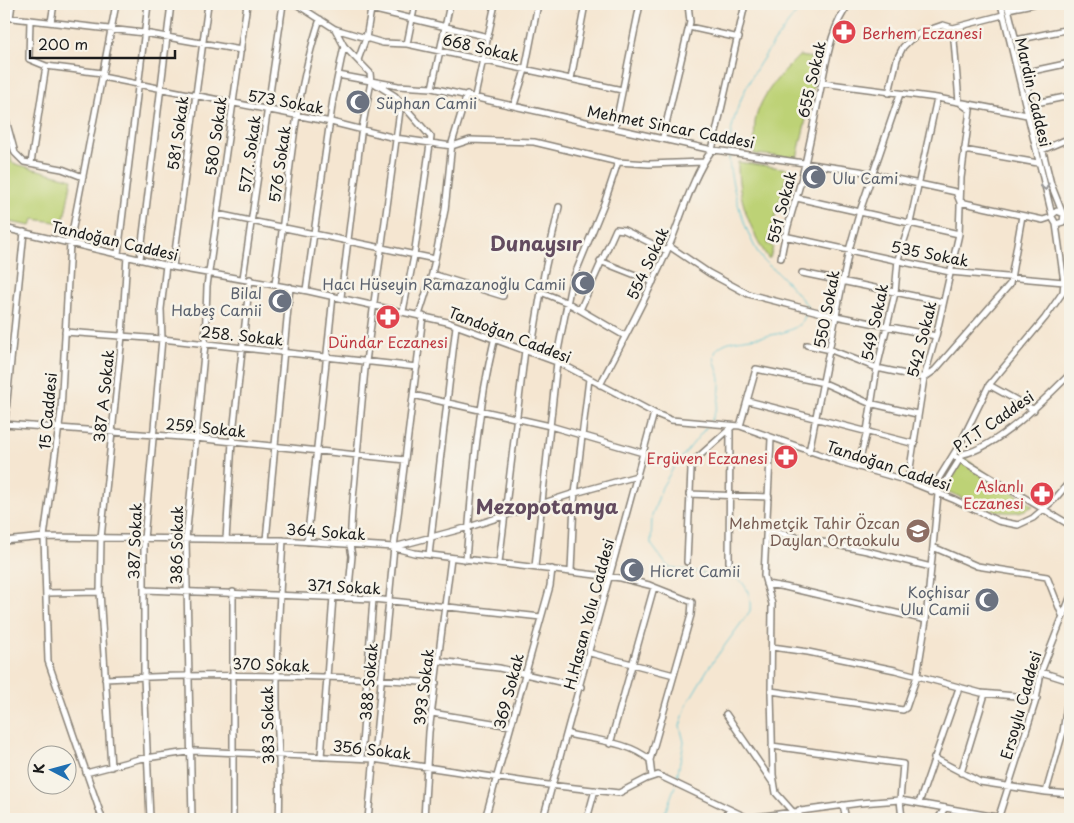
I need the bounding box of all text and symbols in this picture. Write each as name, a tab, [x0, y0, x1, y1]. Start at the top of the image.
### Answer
pharmacy icon: Berhem Eczanesi	[831, 19, 857, 45]
place label: Berhem Eczanesi	[862, 21, 982, 44]
street label: 668 Sokak	[440, 27, 522, 67]
scale bar	[30, 28, 175, 60]
text: 200 m	[38, 32, 88, 55]
street label: Mardin Caddesi	[1010, 35, 1058, 149]
street label: 655 Sokak	[791, 38, 831, 120]
street label: 573 Sokak	[246, 83, 326, 119]
mosque icon: Süphan Camii	[345, 89, 371, 115]
place label: Süphan Camii	[376, 91, 477, 114]
street label: 581 Sokak	[160, 94, 194, 172]
street label: 580 Sokak	[198, 95, 232, 177]
street label: Mehmet Sincar Caddesi	[585, 98, 757, 154]
street label: 577. Sokak	[232, 113, 266, 195]
street label: 576 Sokak	[262, 124, 296, 204]
mosque icon: Ulu Cami	[801, 164, 827, 190]
place label: Ulu Cami	[832, 166, 898, 189]
street label: 551 Sokak	[760, 168, 802, 246]
one-way arrow	[1039, 183, 1050, 192]
street label: Tandoğan Caddesi	[49, 214, 181, 266]
street label: 554 Sokak	[620, 222, 674, 303]
district label: Dunaysır	[490, 228, 583, 258]
street label: 535 Sokak	[889, 234, 971, 272]
street label: 550 Sokak	[807, 267, 845, 350]
mosque icon: Hacı Hüseyin Ramazanoğlu Camii	[570, 270, 596, 296]
place label: Hacı Hüseyin Ramazanoğlu Camii	[323, 272, 566, 295]
place label: Bilal Habeş Camii	[171, 281, 262, 321]
street label: 549 Sokak	[855, 281, 893, 363]
mosque icon: Bilal Habeş Camii	[267, 288, 293, 314]
street label: 542 Sokak	[900, 298, 942, 380]
street label: Tandoğan Caddesi	[445, 300, 575, 368]
pharmacy icon: Dündar Eczanesi	[375, 304, 401, 330]
street label: 258. Sokak	[199, 319, 285, 351]
place label: Dündar Eczanesi	[328, 330, 448, 353]
street label: 387 A Sokak	[87, 348, 119, 444]
street label: 15 Caddesi	[32, 372, 62, 450]
street label: P.T.T Caddesi	[948, 385, 1038, 457]
street label: 259. Sokak	[165, 411, 248, 443]
street label: Tandoğan Caddesi	[824, 434, 954, 496]
pharmacy icon: Ergüven Eczanesi	[773, 444, 799, 470]
place label: Ergüven Eczanesi	[647, 446, 768, 469]
place label: Aslanlı Eczanesi	[963, 474, 1024, 514]
pharmacy icon: Aslanlı Eczanesi	[1029, 481, 1055, 507]
district label: Mezopotamya	[476, 491, 619, 521]
street label: 387 Sokak	[121, 502, 147, 580]
street label: 386 Sokak	[164, 505, 188, 585]
place label: Mehmetçik Tahir Özcan Daylan Ortaokulu	[729, 511, 900, 551]
street label: 364 Sokak	[285, 517, 367, 545]
school or university icon: Mehmetçik Tahir Özcan Daylan Ortaokulu	[905, 518, 931, 544]
street label: H.Hasan Yolu Caddesi	[557, 536, 619, 692]
mosque icon: Hicret Camii	[619, 557, 645, 583]
place label: Hicret Camii	[650, 559, 740, 582]
street label: 371 Sokak	[306, 573, 382, 599]
place label: Koçhisar Ulu Camii	[900, 580, 970, 620]
mosque icon: Koçhisar Ulu Camii	[974, 587, 1000, 613]
street label: 388 Sokak	[353, 642, 383, 722]
street label: 393 Sokak	[407, 647, 439, 727]
street label: Ersoylu Caddesi	[994, 648, 1046, 762]
street label: 369 Sokak	[487, 650, 529, 732]
street label: 370 Sokak	[232, 651, 311, 677]
street label: 383 Sokak	[255, 685, 279, 765]
street label: 356 Sokak	[332, 733, 413, 765]
north arrow	[28, 746, 78, 796]
text: K	[28, 762, 50, 775]

